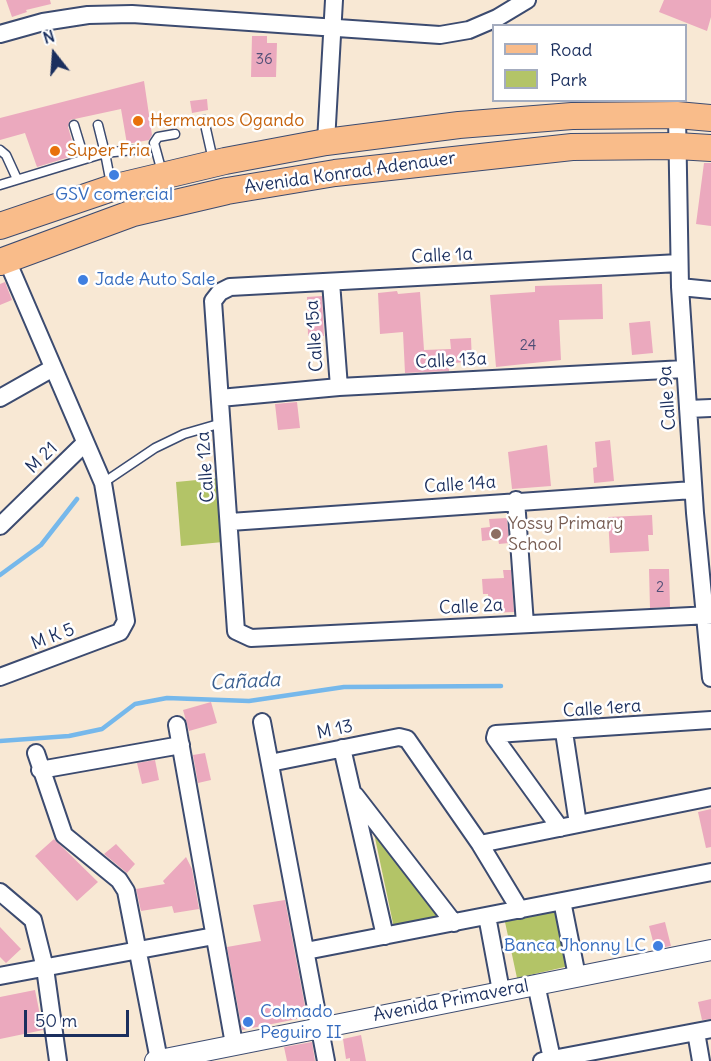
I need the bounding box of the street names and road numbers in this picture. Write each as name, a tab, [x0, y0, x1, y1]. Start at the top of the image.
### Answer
street label: Avenida Konrad Adenauer	[243, 147, 457, 199]
street label: Calle 1a	[411, 244, 473, 268]
street label: Calle 15a	[302, 299, 328, 373]
street label: Calle 13a	[415, 348, 487, 374]
street label: Calle 9a	[655, 365, 681, 431]
street label: Calle 12a	[193, 431, 219, 503]
street label: M 21	[22, 438, 62, 478]
street label: Calle 14a	[423, 472, 497, 498]
street label: Calle 2a	[438, 595, 504, 619]
street label: M K 5	[28, 619, 78, 655]
street label: Calle 1era	[562, 695, 642, 723]
street label: M 13	[315, 716, 355, 744]
street label: Avenida Primaveral	[372, 975, 530, 1027]

